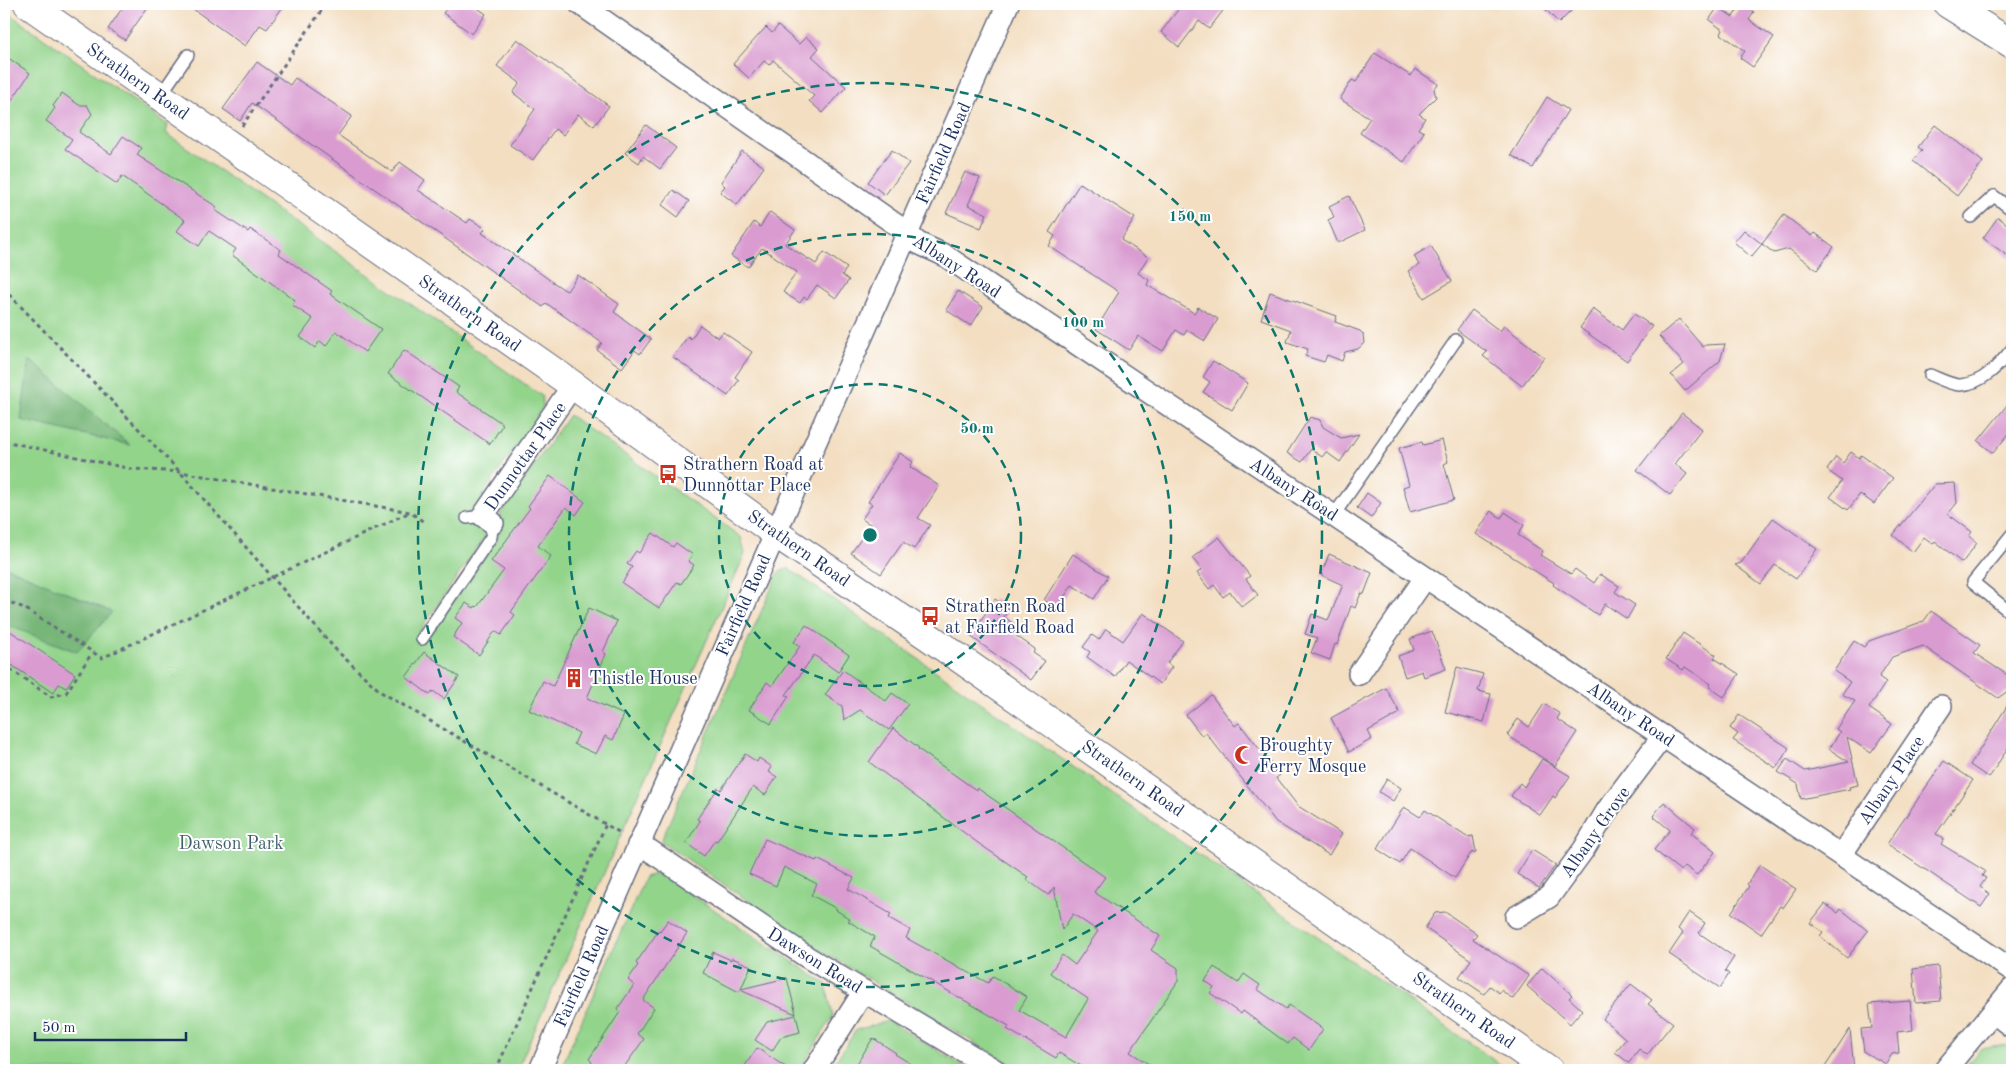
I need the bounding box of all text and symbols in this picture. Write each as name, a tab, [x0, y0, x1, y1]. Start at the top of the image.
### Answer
street label: Strathern Road	[83, 40, 192, 124]
street label: Fairfield Road	[913, 100, 974, 207]
text: 150 m	[1169, 210, 1211, 225]
street label: Albany Road	[909, 232, 1004, 302]
street label: Strathern Road	[415, 272, 524, 356]
text: 100 m	[1062, 316, 1104, 331]
street label: Dunnottar Place	[482, 399, 570, 514]
text: 50 m	[960, 422, 994, 437]
street label: Albany Road	[1246, 455, 1341, 525]
place label: Strathern Road at Dunnottar Place	[683, 456, 824, 495]
bus stop icon: Strathern Road at Dunnottar Place	[657, 463, 679, 485]
street label: Strathern Road	[744, 507, 853, 591]
centre of rings	[861, 526, 879, 544]
street label: Fairfield Road	[713, 552, 774, 659]
place label: Strathern Road at Fairfield Road	[945, 598, 1075, 637]
bus stop icon: Strathern Road at Fairfield Road	[919, 605, 941, 627]
building icon: Thistle House	[563, 667, 585, 689]
place label: Thistle House	[589, 670, 698, 688]
street label: Albany Road	[1583, 679, 1677, 751]
street label: Albany Place	[1856, 733, 1928, 828]
street label: Strathern Road	[1078, 737, 1187, 821]
place label: Broughty Ferry Mosque	[1259, 737, 1366, 776]
mosque icon: Broughty Ferry Mosque	[1233, 744, 1255, 766]
street label: Albany Grove	[1558, 784, 1634, 881]
park label: Dawson Park	[178, 835, 284, 853]
street label: Fairfield Road	[551, 923, 612, 1030]
street label: Dawson Road	[764, 925, 865, 997]
street label: Strathern Road	[1409, 969, 1518, 1053]
scale bar	[35, 1009, 186, 1041]
text: 50 m	[42, 1021, 76, 1036]

